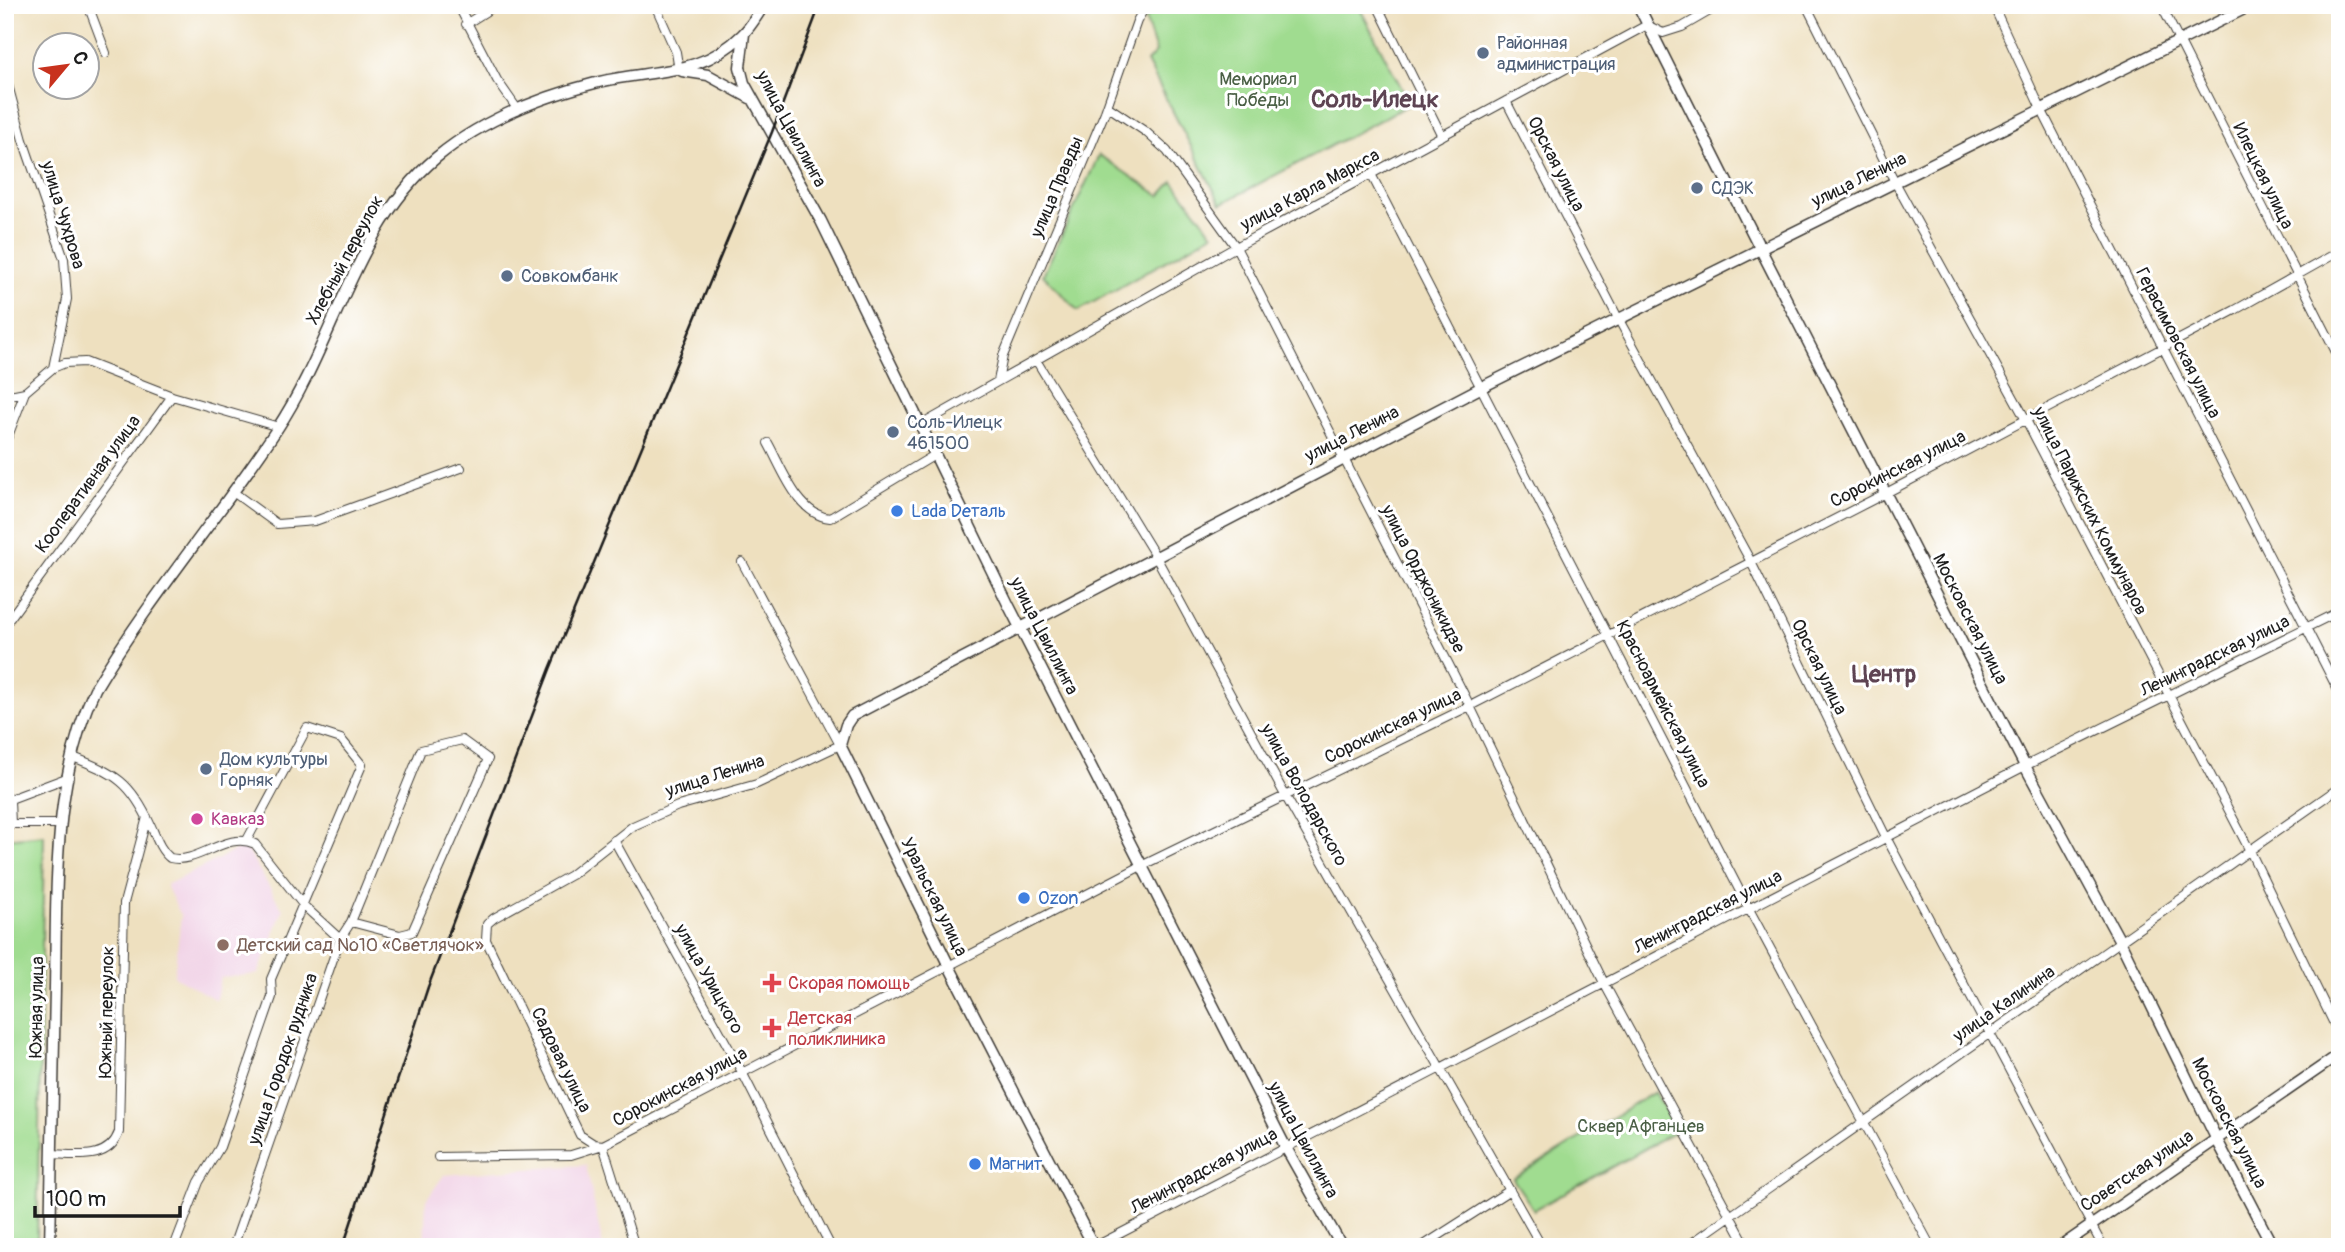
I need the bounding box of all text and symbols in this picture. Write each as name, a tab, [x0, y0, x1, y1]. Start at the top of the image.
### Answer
north arrow	[32, 32, 102, 102]
place label: Районная администрация	[1497, 32, 1615, 76]
marker: Районная администрация	[1475, 45, 1491, 61]
text: С	[67, 47, 93, 69]
street label: улица Цвиллинга	[750, 66, 831, 191]
park label: Мемориал Победы	[1219, 68, 1297, 112]
district label: Соль-Илецк	[1311, 85, 1439, 114]
street label: Орская улица	[1522, 112, 1590, 216]
street label: Илецкая улица	[2227, 119, 2299, 233]
street label: улица Правды	[1025, 133, 1089, 242]
street label: улица Карла Маркса	[1236, 144, 1384, 237]
street label: улица Ленина	[1807, 147, 1910, 213]
street label: улица Чухрова	[35, 157, 90, 272]
place label: СДЭК	[1711, 177, 1754, 200]
marker: СДЭК	[1689, 180, 1705, 196]
street label: Хлебный переулок	[301, 191, 389, 329]
street label: Герасимовская улица	[2130, 264, 2226, 422]
place label: Совкомбанк	[521, 265, 618, 288]
marker: Совкомбанк	[499, 268, 515, 284]
street label: улица Ленина	[1300, 400, 1403, 468]
street label: улица Парижских Коммунаров	[2027, 402, 2153, 619]
street label: Кооперативная улица	[30, 410, 146, 558]
place label: Соль-Илецк 461500	[907, 411, 1003, 455]
marker: Соль-Илецк 461500	[885, 424, 901, 440]
street label: Сорокинская улица	[1826, 425, 1970, 513]
place label: Lada Dеталь	[911, 500, 1006, 523]
street label: улица Орджоникидзе	[1375, 500, 1470, 657]
marker: Lada Dеталь	[889, 503, 905, 519]
street label: Московская улица	[1927, 550, 2013, 688]
street label: улица Цвиллинга	[1004, 573, 1083, 699]
street label: Ленинградская улица	[2136, 610, 2293, 703]
street label: Орская улица	[1786, 615, 1852, 719]
street label: Красноармейская улица	[1611, 616, 1715, 792]
district label: Центр	[1852, 660, 1916, 689]
street label: Сорокинская улица	[1321, 683, 1465, 769]
street label: улица Володарского	[1255, 719, 1353, 871]
place label: Дом культуры Горняк	[219, 748, 328, 792]
street label: улица Ленина	[662, 749, 767, 803]
marker: Дом культуры Горняк	[198, 761, 214, 777]
place label: Кавказ	[211, 808, 265, 831]
marker: Кавказ	[189, 811, 205, 827]
street label: Уральская улица	[895, 834, 973, 960]
street label: Ленинградская улица	[1629, 865, 1786, 960]
place label: Ozon	[1038, 887, 1078, 910]
marker: Ozon	[1016, 890, 1032, 906]
street label: улица Урицкого	[669, 919, 749, 1038]
place label: Детский сад №10 «Светлячок»	[236, 934, 484, 957]
marker: Детский сад №10 «Светлячок»	[215, 937, 231, 953]
street label: Южный переулок	[94, 946, 120, 1078]
street label: Южная улица	[25, 956, 49, 1058]
street label: улица Калинина	[1948, 960, 2059, 1048]
street label: улица Городок рудника	[242, 970, 323, 1149]
place label: Скорая помощь	[788, 972, 910, 995]
marker: Скорая помощь	[762, 973, 782, 993]
street label: Садовая улица	[526, 1004, 596, 1116]
place label: Детская поликлиника	[787, 1007, 886, 1051]
marker: Детская поликлиника	[762, 1018, 782, 1038]
street label: Сорокинская улица	[609, 1042, 751, 1132]
street label: Московская улица	[2186, 1054, 2272, 1192]
street label: улица Цвиллинга	[1262, 1077, 1343, 1202]
park label: Сквер Афганцев	[1577, 1115, 1705, 1138]
street label: Ленинградская улица	[1126, 1122, 1282, 1220]
street label: Советская улица	[2076, 1125, 2198, 1217]
place label: Магнит	[989, 1153, 1042, 1176]
marker: Магнит	[967, 1156, 983, 1172]
scale bar	[35, 1175, 180, 1219]
text: 100 m	[46, 1186, 106, 1213]

